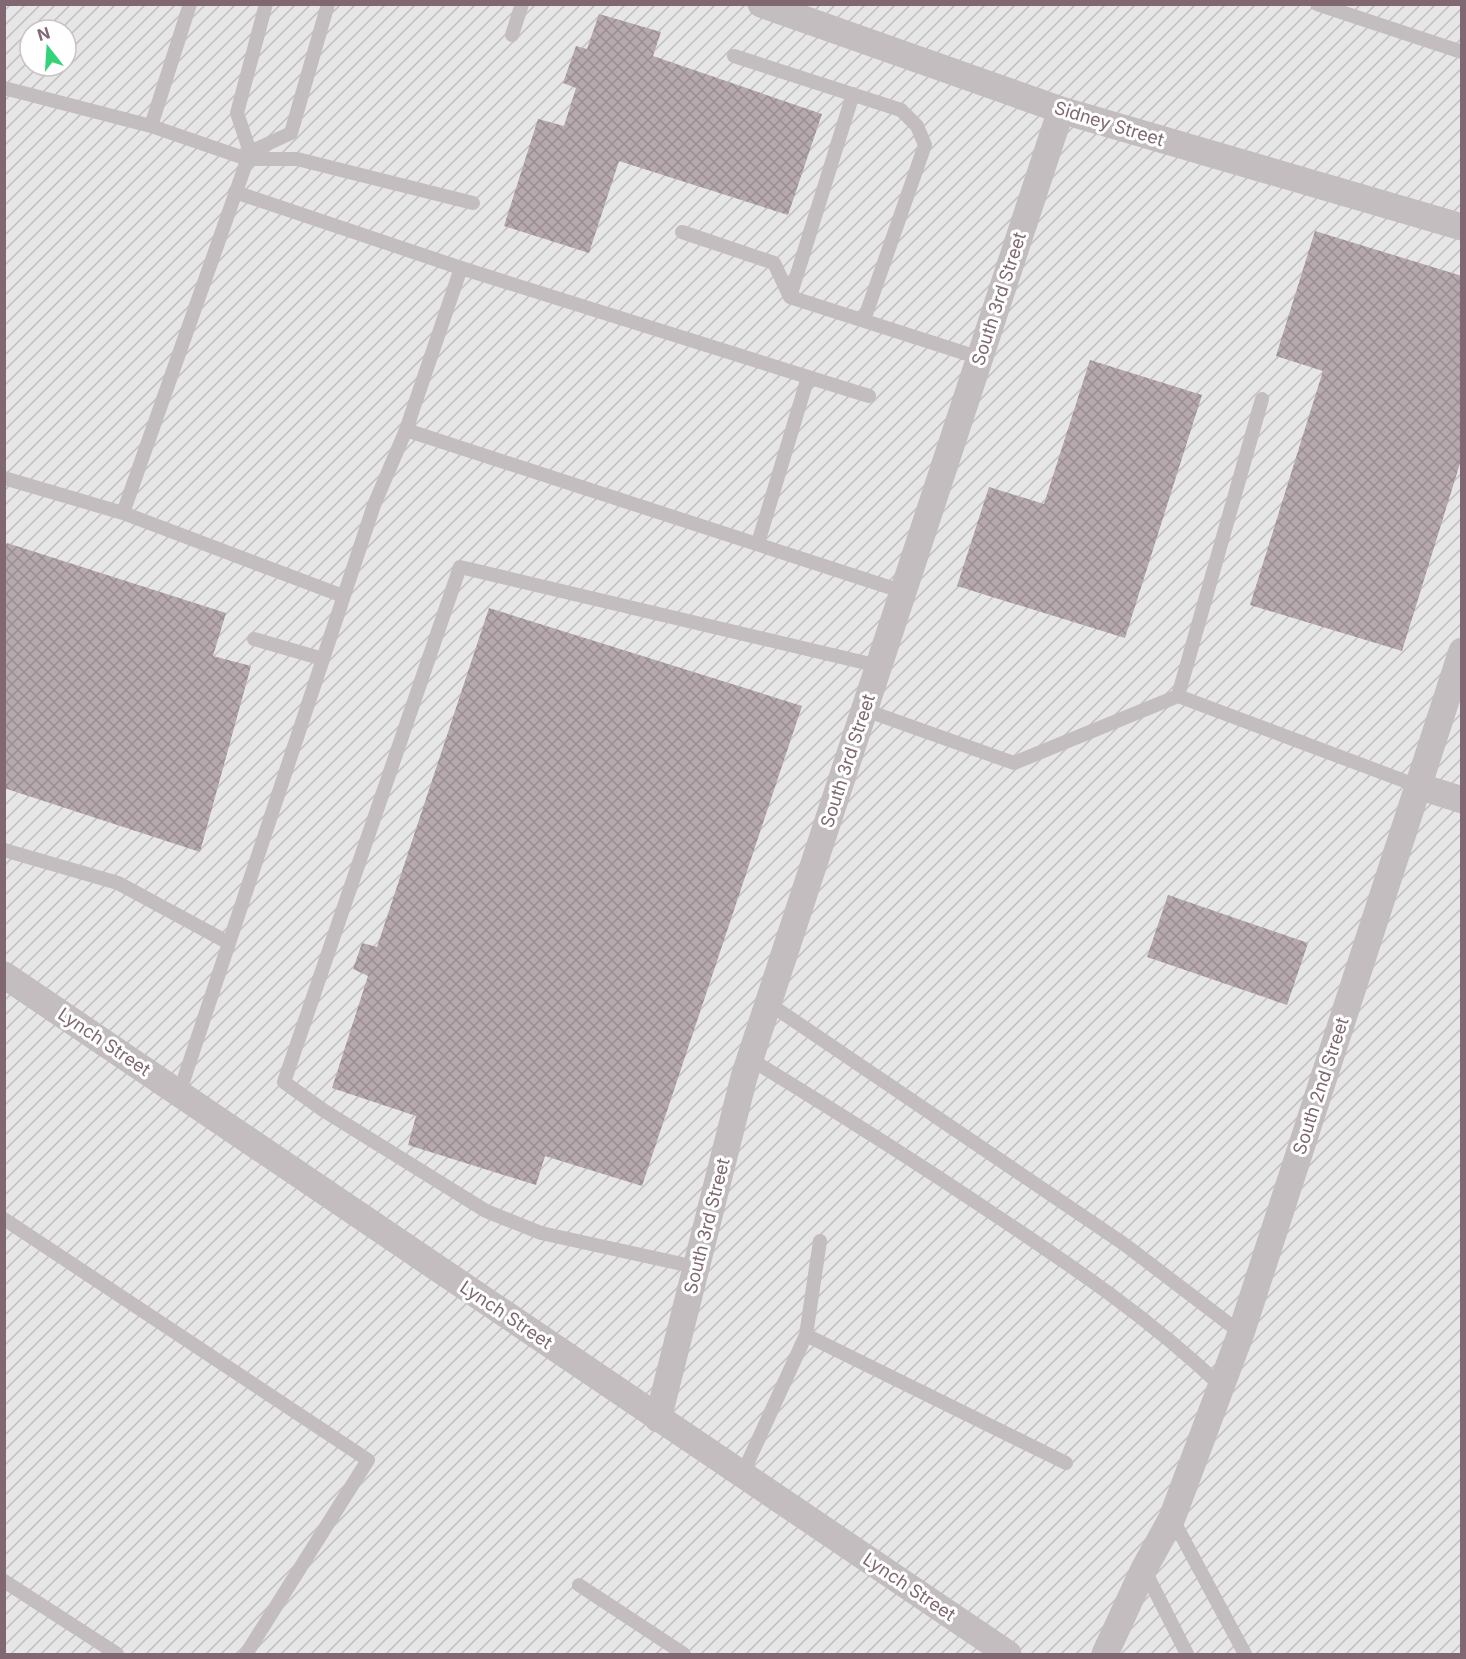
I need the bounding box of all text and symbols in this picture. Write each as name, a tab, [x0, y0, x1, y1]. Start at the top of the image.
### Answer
north arrow	[18, 18, 78, 78]
text: N	[35, 22, 52, 45]
street label: Sidney Street	[1052, 97, 1167, 150]
street label: South 3rd Street	[967, 229, 1030, 368]
street label: South 3rd Street	[816, 691, 879, 830]
street label: Lynch Street	[54, 1003, 154, 1080]
street label: South 2nd Street	[1288, 1014, 1353, 1157]
street label: South 3rd Street	[680, 1156, 734, 1296]
street label: Lynch Street	[456, 1276, 556, 1353]
street label: Lynch Street	[859, 1548, 959, 1625]

